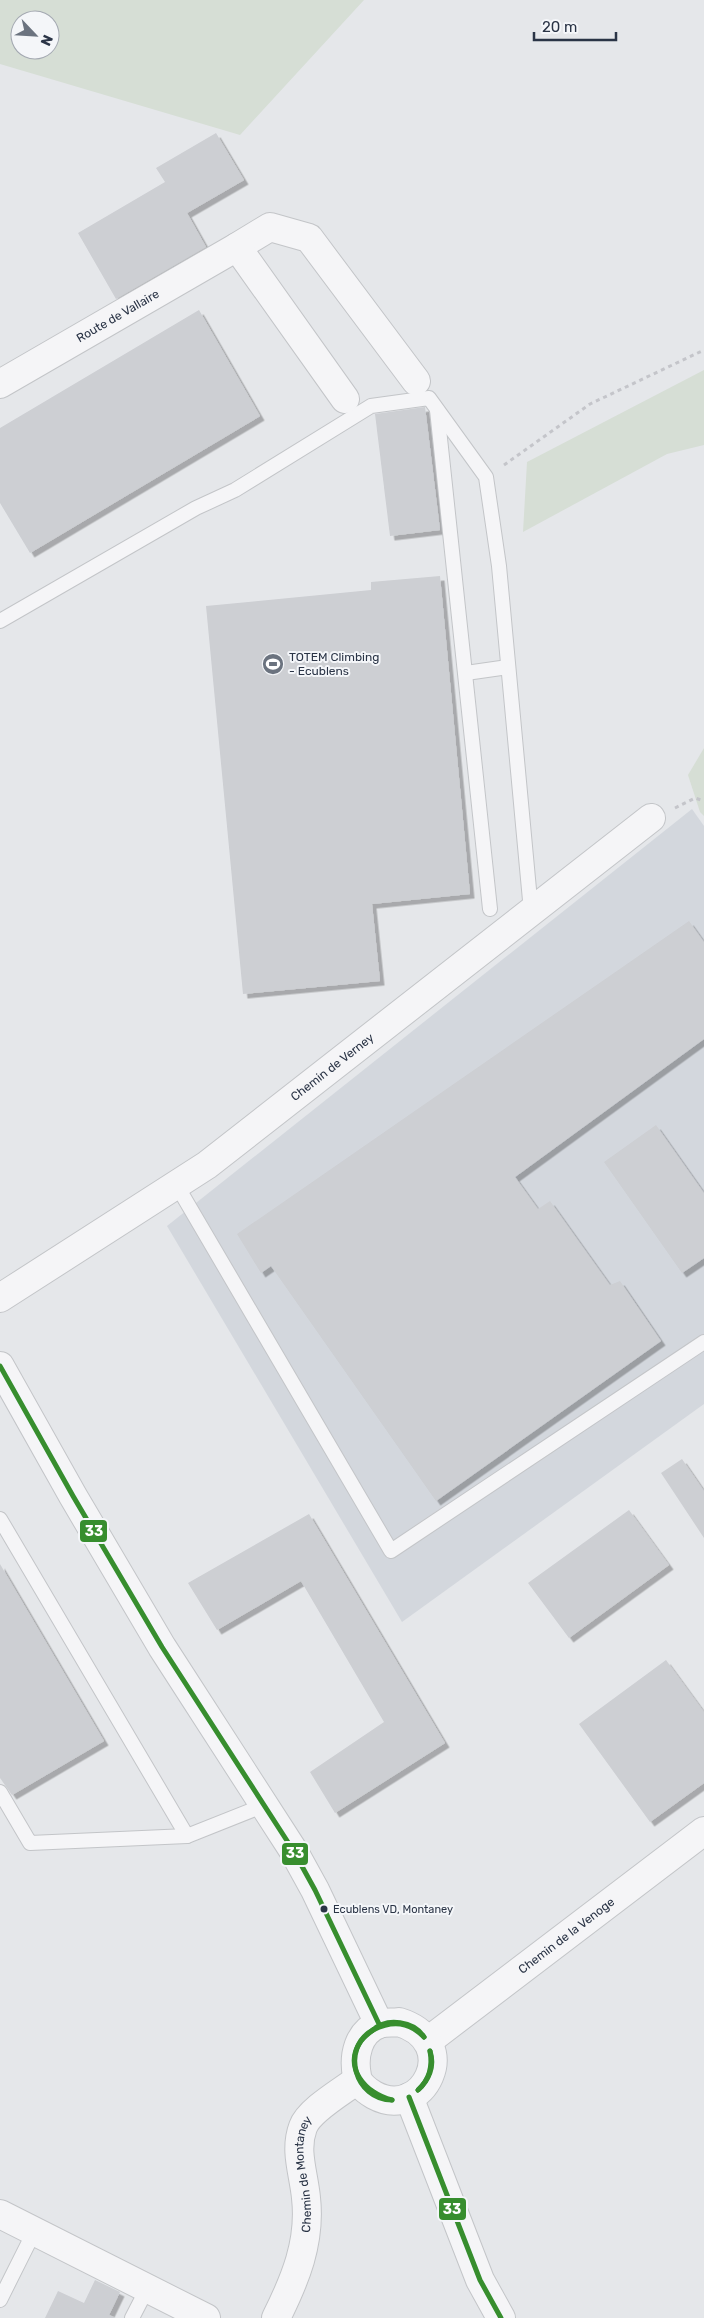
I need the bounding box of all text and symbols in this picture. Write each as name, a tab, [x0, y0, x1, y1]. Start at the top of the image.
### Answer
north arrow	[10, 10, 60, 60]
scale bar	[534, 10, 616, 42]
text: 20 m	[542, 18, 577, 36]
text: N	[36, 32, 56, 48]
street label: Route de Vallaire	[74, 286, 162, 345]
place label: TOTEM Climbing - Ecublens	[289, 650, 379, 678]
sports icon: TOTEM Climbing - Ecublens	[261, 652, 285, 676]
street label: Chemin de Verney	[288, 1030, 377, 1104]
line badge: 33	[79, 1519, 108, 1543]
text: 33	[85, 1523, 103, 1540]
line badge: 33	[281, 1842, 309, 1866]
text: 33	[286, 1845, 304, 1862]
street label: Chemin de la Venoge	[516, 1895, 617, 1977]
place label: Ecublens VD, Montaney	[333, 1903, 453, 1916]
marker: Ecublens VD, Montaney	[319, 1904, 329, 1914]
street label: Chemin de Montaney	[292, 2113, 315, 2233]
line badge: 33	[438, 2197, 467, 2221]
text: 33	[443, 2201, 461, 2218]

